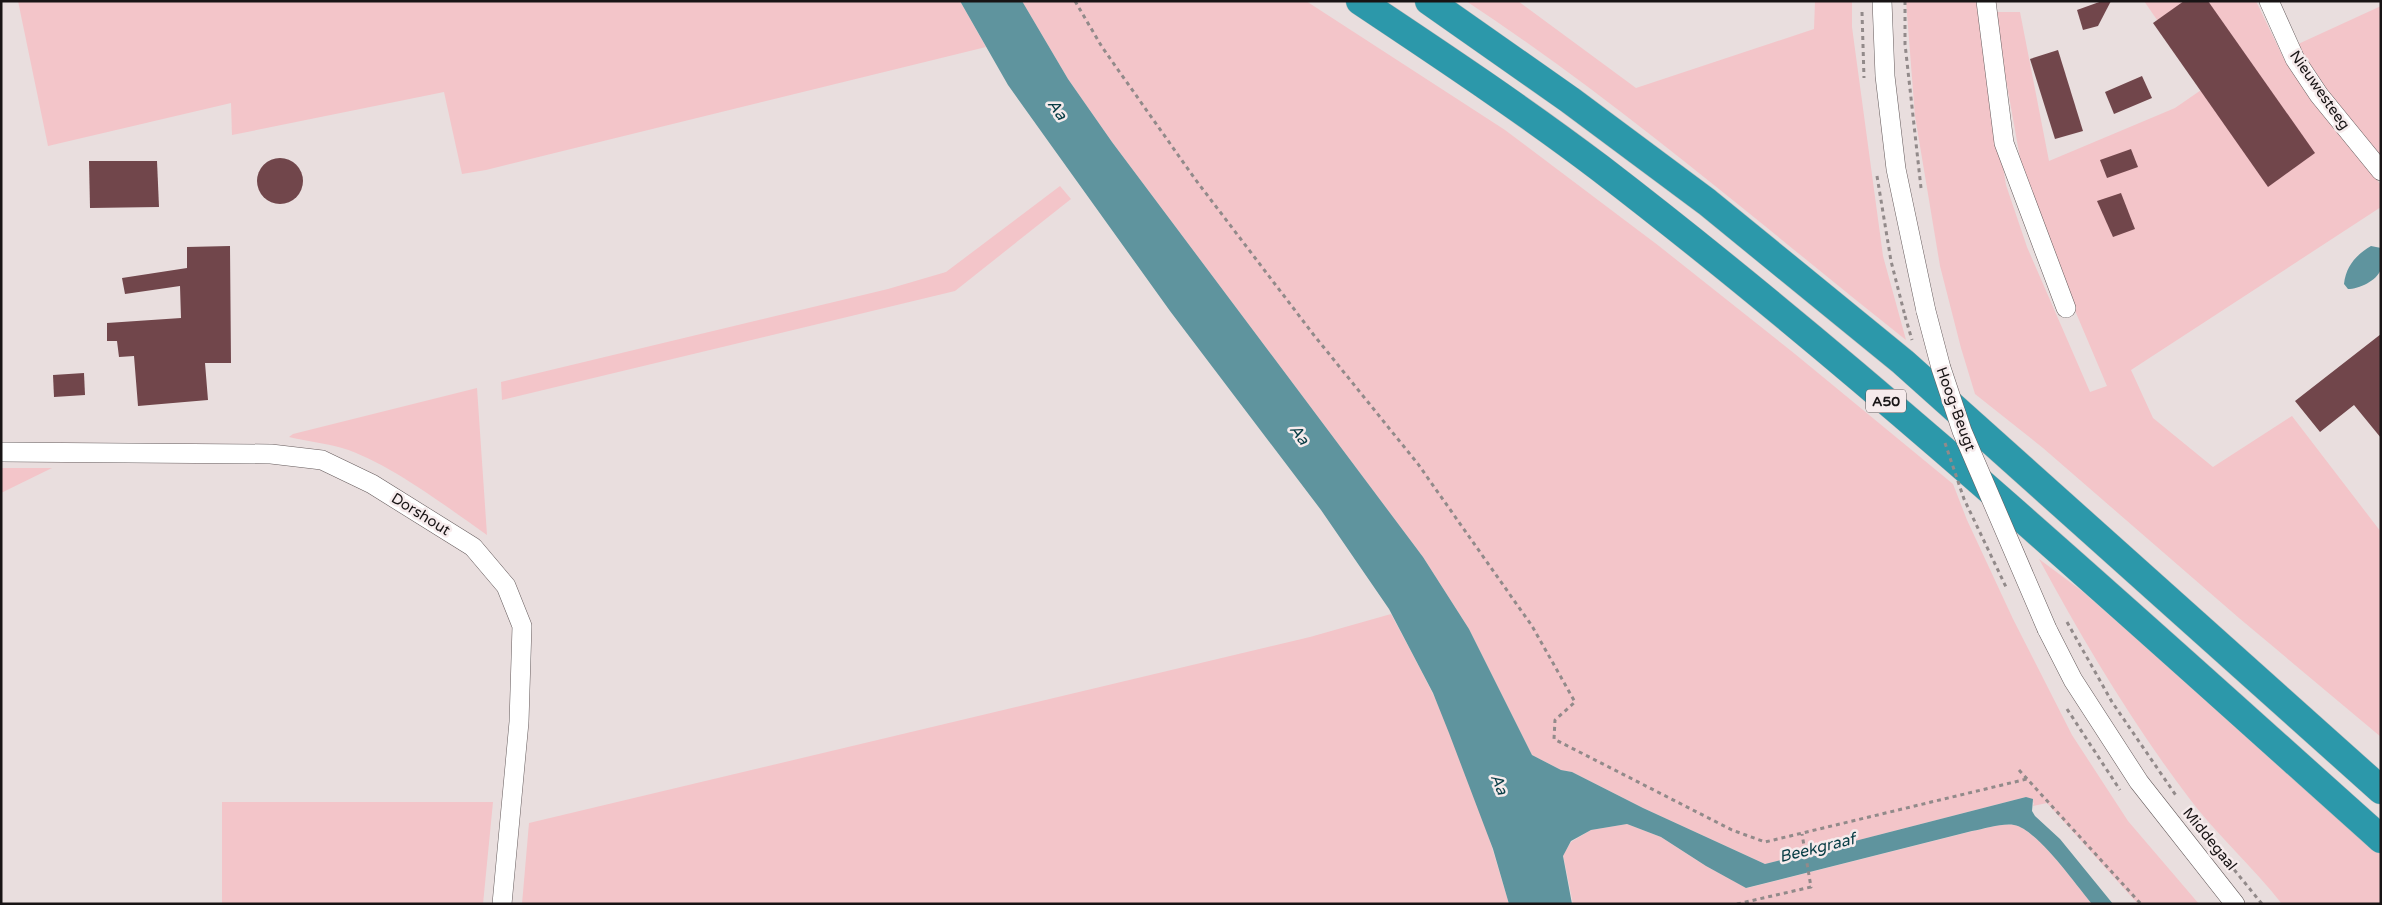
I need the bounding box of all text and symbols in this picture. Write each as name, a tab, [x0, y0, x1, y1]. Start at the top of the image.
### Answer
street label: Nieuwesteeg	[2286, 47, 2354, 133]
water label: Aa	[1043, 95, 1072, 125]
street label: Hoog-Beugt	[1932, 365, 1980, 454]
road number: A50	[1866, 390, 1906, 412]
water label: Aa	[1285, 420, 1314, 450]
street label: Dorshout	[388, 489, 454, 539]
water label: Aa	[1486, 771, 1513, 799]
street label: Middegaal	[2179, 804, 2241, 874]
water label: Beekgraaf	[1777, 828, 1860, 867]

